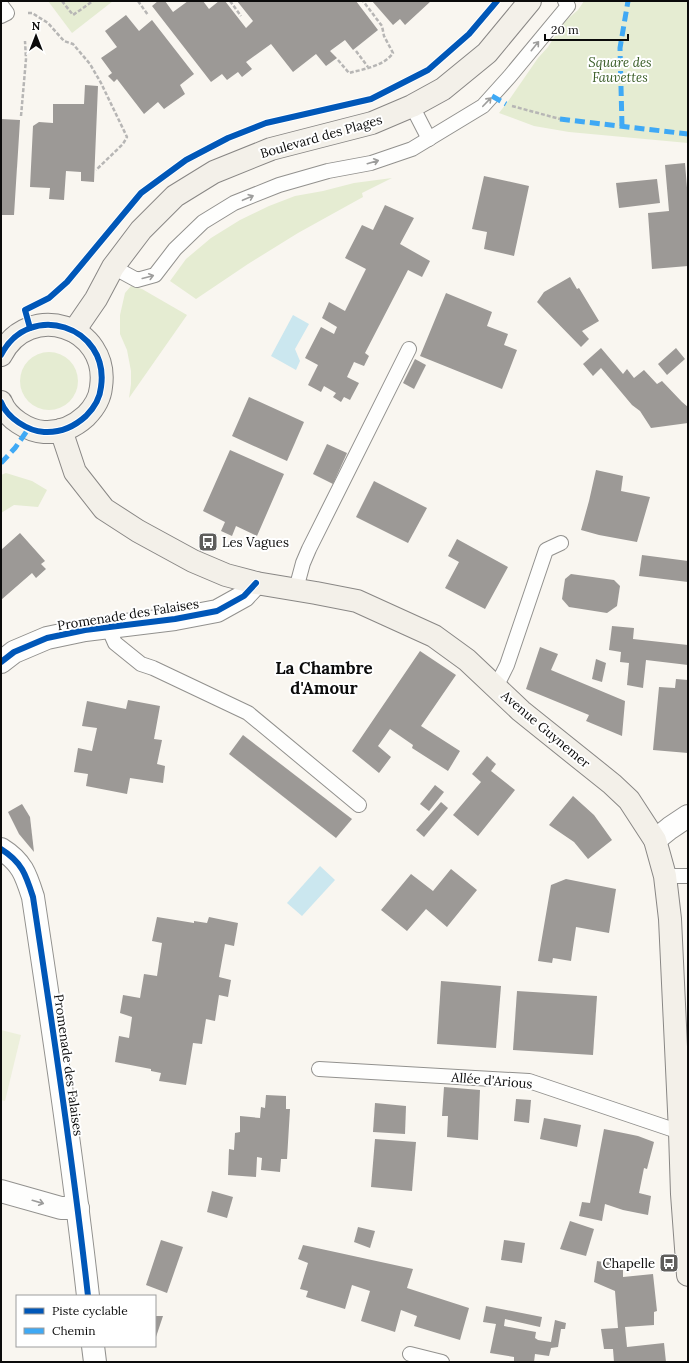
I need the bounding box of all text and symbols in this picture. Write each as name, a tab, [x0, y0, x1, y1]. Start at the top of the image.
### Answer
north arrow	[16, 16, 56, 56]
scale bar	[545, 16, 628, 42]
text: N	[32, 19, 41, 33]
text: 20 m	[551, 22, 579, 37]
one-way arrow	[530, 41, 539, 51]
park label: Square des Fauvettes	[588, 54, 652, 86]
one-way arrow	[482, 97, 491, 107]
street label: Boulevard des Plages	[258, 111, 384, 162]
one-way arrow	[366, 158, 379, 165]
one-way arrow	[242, 193, 254, 201]
one-way arrow	[142, 273, 155, 280]
bus stop icon: Les Vagues	[197, 531, 219, 553]
place label: Les Vagues	[222, 534, 289, 551]
street label: Promenade des Falaises	[56, 595, 200, 634]
district label: La Chambre d'Amour	[275, 657, 373, 699]
street label: Avenue Guynemer	[497, 686, 594, 772]
street label: Promenade des Falaises	[50, 993, 87, 1137]
street label: Allée d'Arious	[450, 1068, 533, 1093]
one-way arrow	[32, 1199, 45, 1206]
bus stop icon: Chapelle	[658, 1252, 680, 1274]
place label: Chapelle	[602, 1255, 655, 1272]
legend	[16, 1295, 156, 1347]
text: Piste cyclable	[52, 1303, 128, 1318]
text: Chemin	[52, 1323, 95, 1338]

